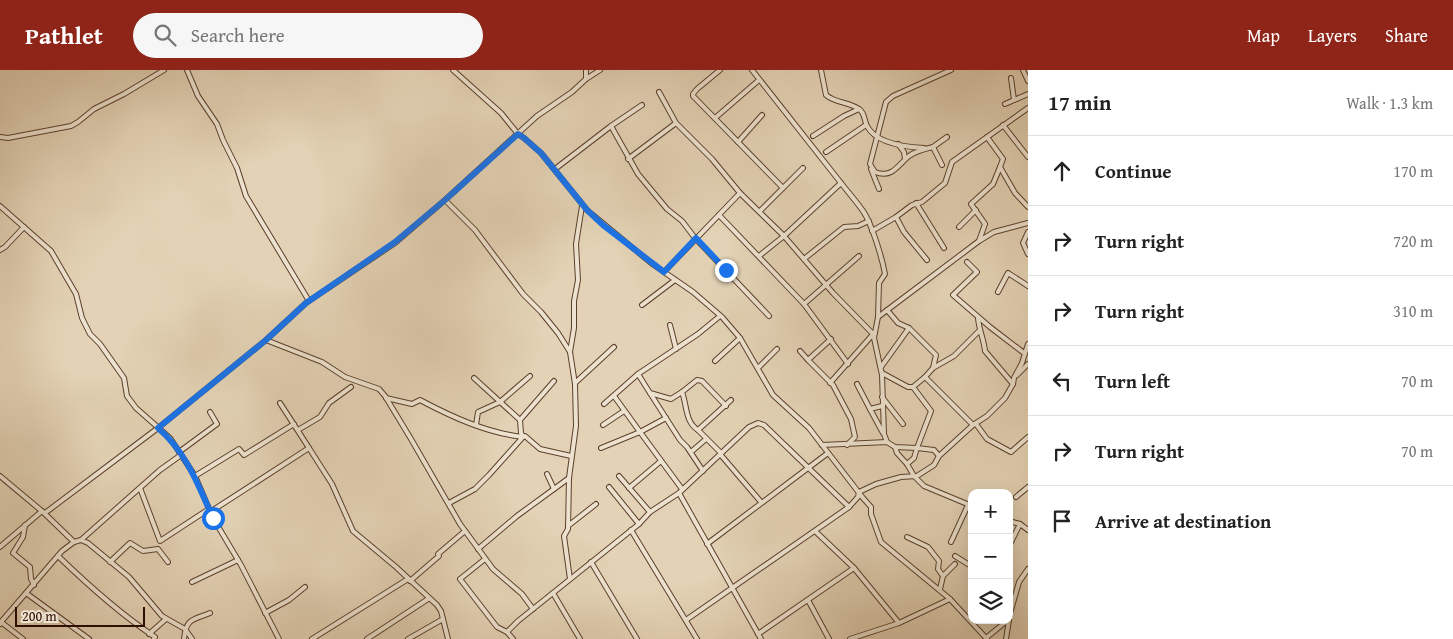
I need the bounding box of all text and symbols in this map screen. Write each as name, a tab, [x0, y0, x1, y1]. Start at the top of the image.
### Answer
search box	[133, 13, 483, 58]
text: Pathlet	[25, 18, 103, 53]
icon: search	[151, 21, 179, 49]
text: Search here	[191, 21, 285, 49]
text: Map	[1247, 22, 1280, 49]
text: Layers	[1308, 22, 1357, 49]
text: Share	[1385, 22, 1428, 49]
text: 17 min	[1048, 87, 1111, 118]
text: Walk · 1.3 km	[1346, 91, 1433, 115]
icon: ahead	[1048, 157, 1076, 185]
text: Continue	[1095, 157, 1172, 185]
text: 170 m	[1393, 159, 1433, 183]
icon: right	[1048, 227, 1076, 255]
text: Turn right	[1095, 227, 1184, 255]
text: 720 m	[1393, 229, 1433, 253]
route end	[715, 259, 738, 282]
icon: right	[1048, 297, 1076, 325]
text: Turn right	[1095, 297, 1184, 325]
text: 310 m	[1393, 299, 1433, 323]
icon: left	[1048, 367, 1076, 395]
text: Turn left	[1095, 367, 1170, 395]
text: 70 m	[1401, 369, 1433, 393]
icon: right	[1048, 437, 1076, 465]
text: Turn right	[1095, 437, 1184, 465]
text: 70 m	[1401, 439, 1433, 463]
map controls	[968, 489, 1013, 624]
button: +	[968, 489, 1013, 534]
route start	[202, 507, 225, 530]
icon: arrive	[1048, 507, 1076, 535]
text: Arrive at destination	[1095, 507, 1271, 535]
button: −	[968, 534, 1013, 579]
button: layers	[968, 579, 1013, 624]
scale bar	[15, 604, 145, 627]
text: 200 m	[22, 606, 57, 626]

